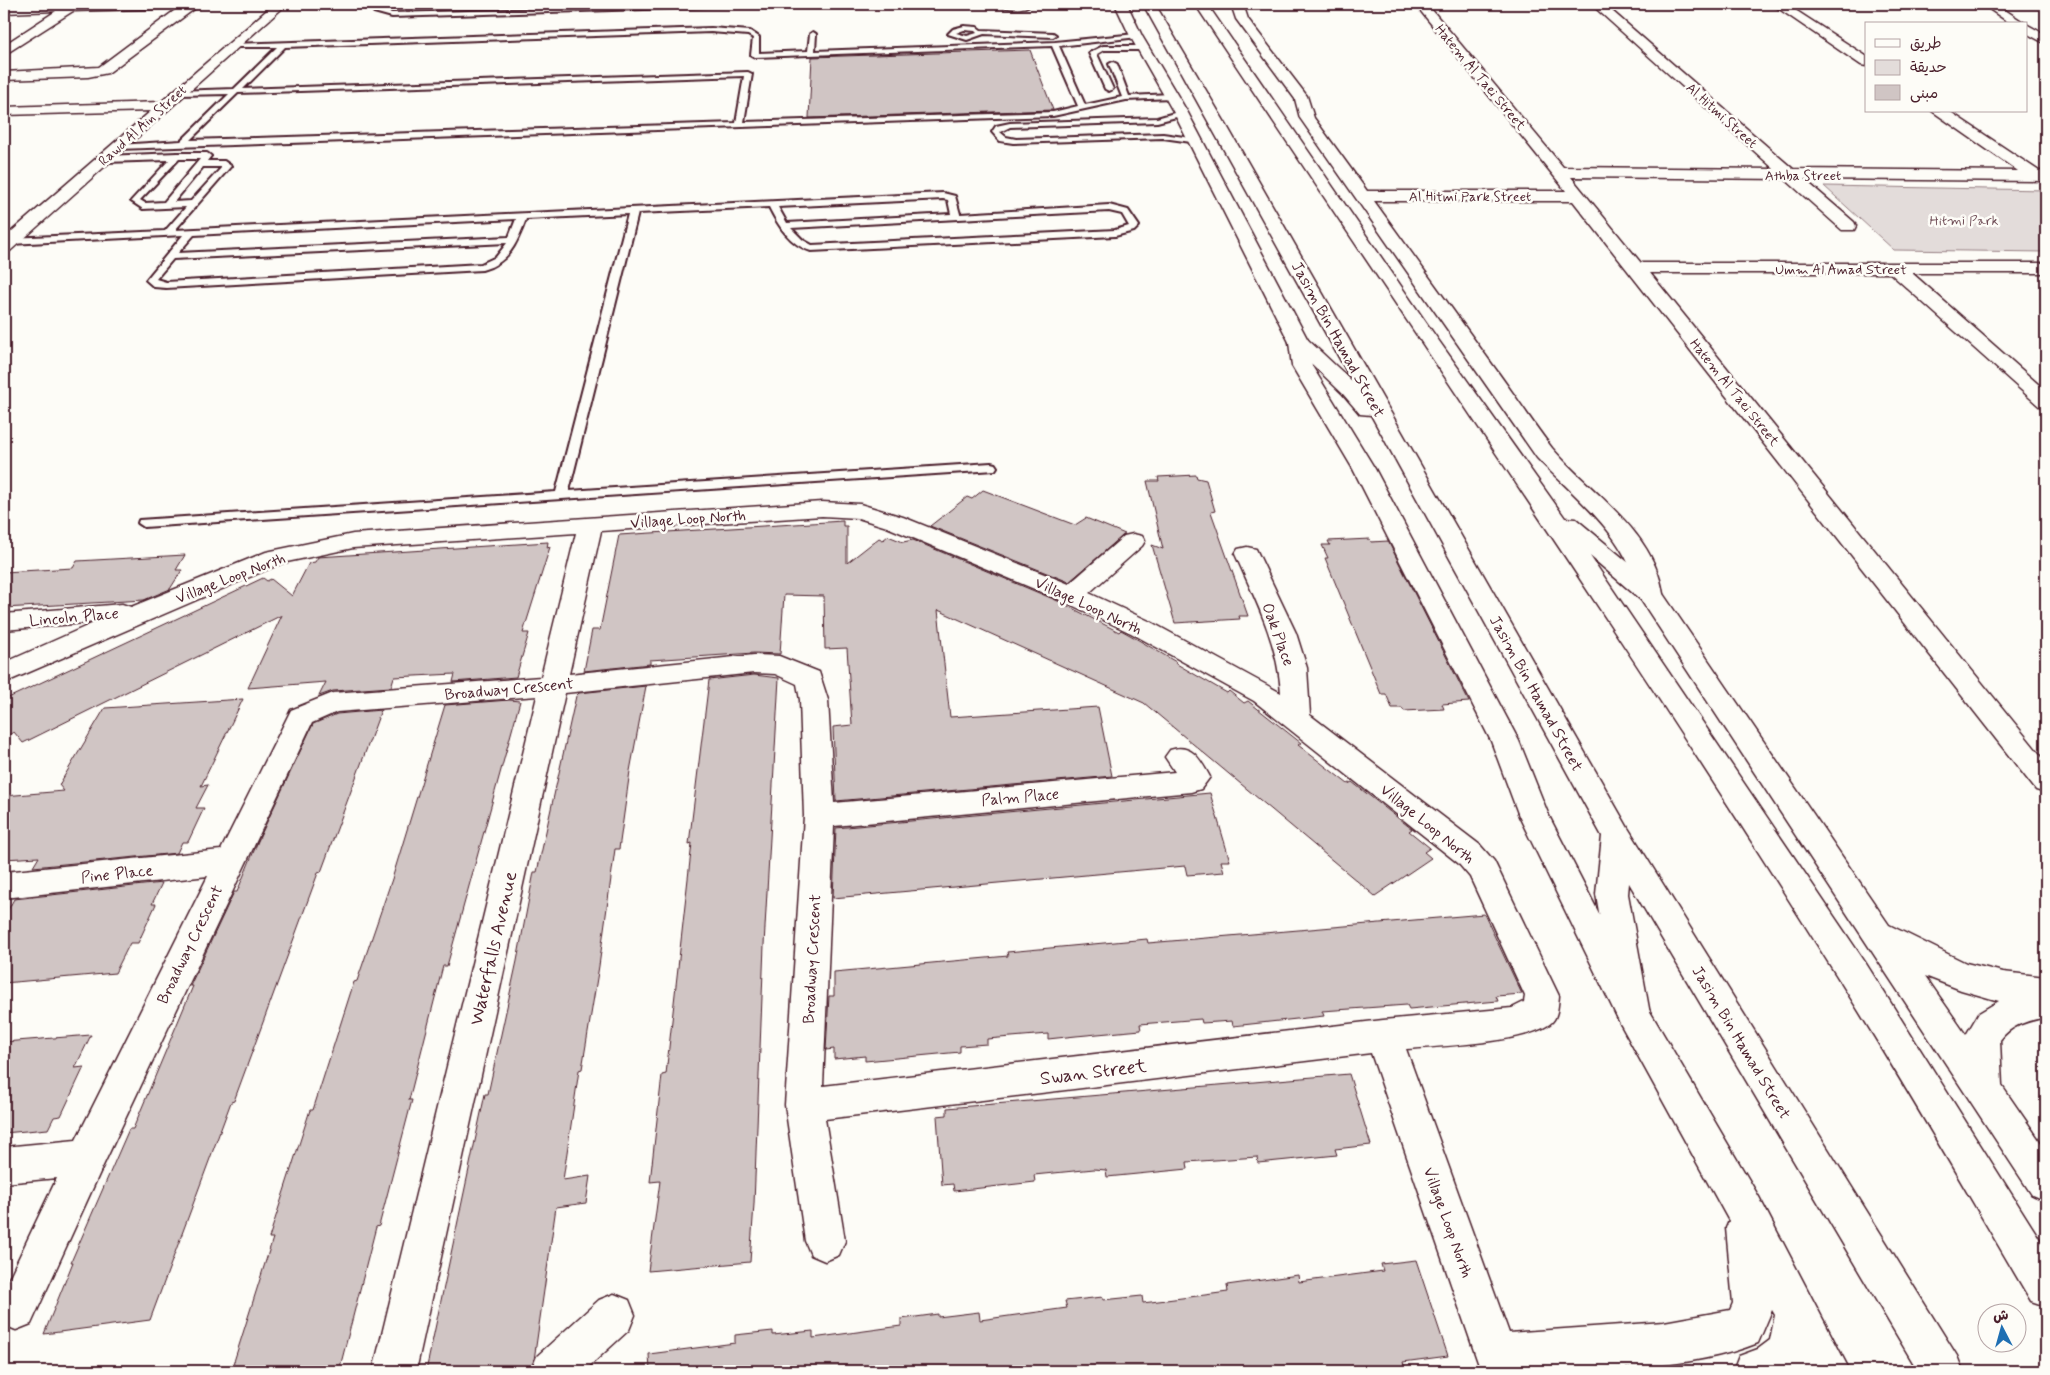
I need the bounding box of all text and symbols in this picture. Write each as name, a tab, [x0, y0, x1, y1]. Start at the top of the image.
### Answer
street label: Hatem Al Taei Street	[1431, 21, 1530, 135]
legend	[1865, 22, 2028, 112]
text: طريق	[1910, 34, 1942, 54]
text: حديقة	[1910, 58, 1947, 78]
street label: Al Hitmi Street	[1682, 79, 1761, 152]
street label: Rawd Al Ain Street	[95, 81, 191, 170]
text: مبنى	[1910, 84, 1938, 104]
street label: Athba Street	[1765, 167, 1841, 185]
street label: Al Hitmi Park Street	[1409, 188, 1531, 206]
park label: Hitmi Park	[1930, 212, 1998, 230]
street label: Jasim Bin Hamad Street	[1286, 258, 1390, 422]
street label: Umm Al Amad Street	[1775, 261, 1907, 279]
street label: Hatem Al Taei Street	[1685, 335, 1784, 451]
street label: Village Loop North	[629, 505, 747, 534]
street label: Village Loop North	[173, 548, 288, 609]
street label: Village Loop North	[1031, 572, 1145, 640]
street label: Oak Place	[1256, 600, 1299, 669]
street label: Lincoln Place	[28, 603, 120, 632]
street label: Jasim Bin Hamad Street	[1484, 612, 1588, 776]
street label: Broadway Crescent	[444, 673, 575, 706]
street label: Village Loop North	[1375, 779, 1479, 869]
street label: Palm Place	[980, 784, 1060, 811]
street label: Pine Place	[80, 860, 154, 889]
street label: Waterfalls Avenue	[464, 869, 523, 1028]
street label: Broadway Crescent	[152, 881, 228, 1008]
street label: Broadway Crescent	[799, 893, 826, 1024]
street label: Jasim Bin Hamad Street	[1687, 962, 1795, 1124]
street label: Swan Street	[1039, 1054, 1148, 1091]
street label: Village Loop North	[1418, 1164, 1477, 1281]
north arrow	[1978, 1302, 2028, 1352]
text: ش	[1992, 1306, 2009, 1326]

